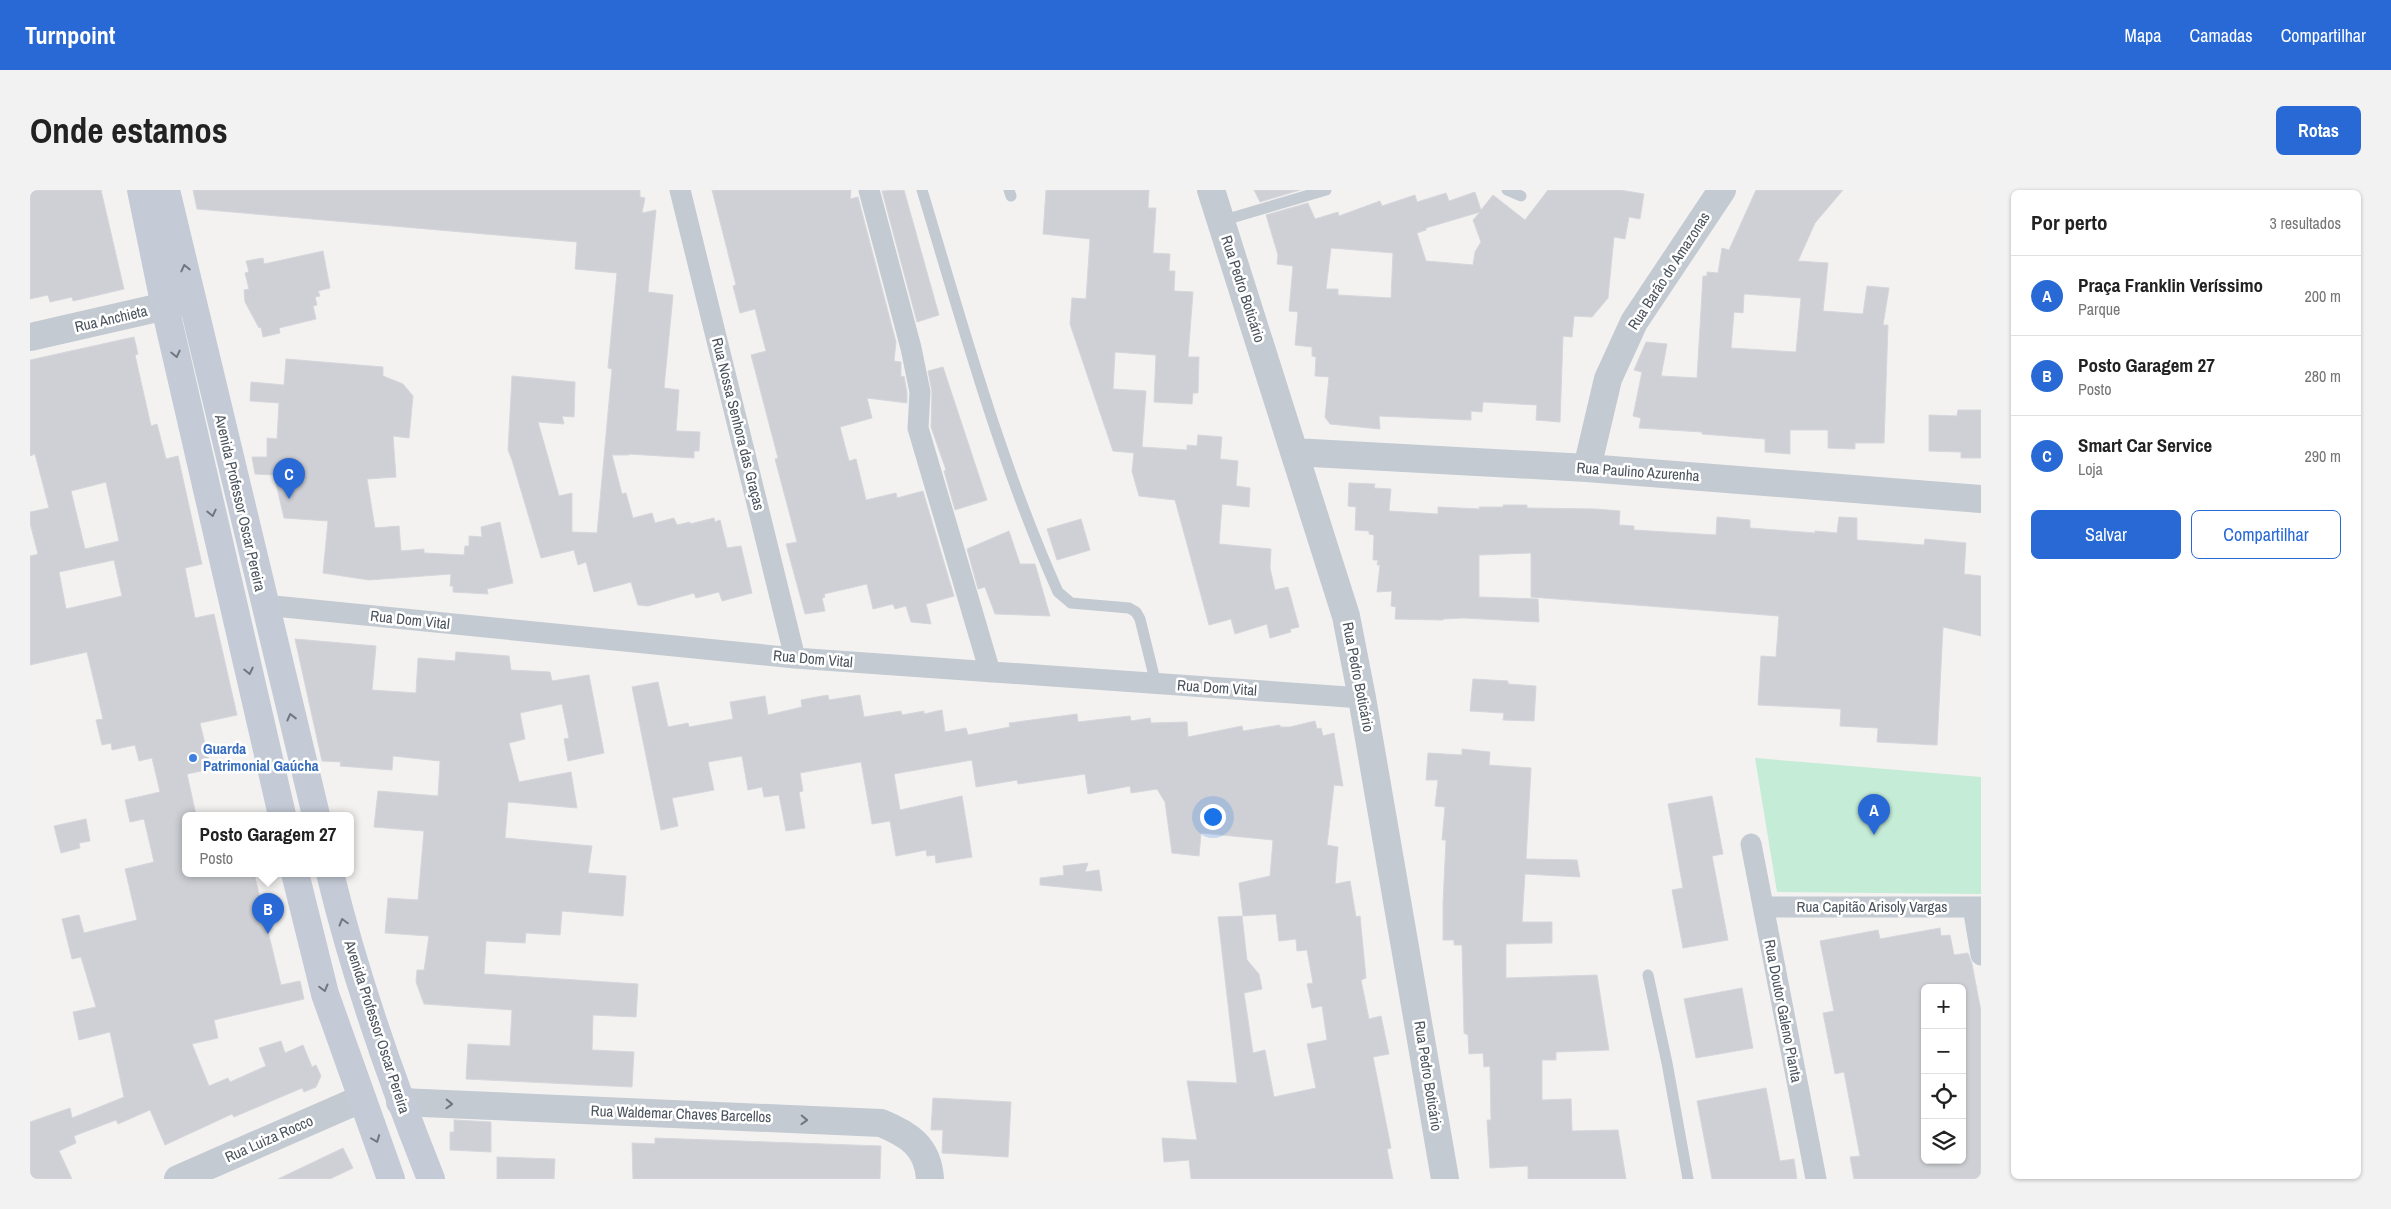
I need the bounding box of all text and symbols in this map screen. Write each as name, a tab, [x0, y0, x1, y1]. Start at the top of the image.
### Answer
text: Turnpoint	[25, 19, 115, 51]
text: Mapa	[2125, 23, 2162, 48]
text: Camadas	[2190, 23, 2253, 48]
text: Compartilhar	[2281, 23, 2366, 48]
button: Rotas	[2276, 106, 2361, 155]
text: Onde estamos	[30, 107, 228, 154]
street label: Rua Barão do Amazonas	[1623, 208, 1715, 334]
text: Por perto	[2031, 208, 2108, 237]
text: 3 resultados	[2270, 212, 2341, 234]
street label: Rua Pedro Boticário	[1216, 233, 1271, 345]
one-way arrow	[180, 264, 191, 273]
text: Praça Franklin Veríssimo	[2078, 272, 2263, 298]
text: A	[2042, 285, 2052, 307]
text: 200 m	[2305, 285, 2341, 307]
text: Parque	[2078, 298, 2120, 320]
street label: Rua Anchieta	[73, 300, 149, 337]
street label: Rua Nossa Senhora das Graças	[707, 335, 770, 512]
one-way arrow	[170, 350, 181, 359]
text: Posto Garagem 27	[2078, 352, 2215, 378]
text: B	[2042, 365, 2052, 387]
text: 280 m	[2305, 365, 2341, 387]
text: Posto	[2078, 378, 2112, 400]
street label: Avenida Professor Oscar Pereira	[210, 411, 271, 594]
text: Smart Car Service	[2078, 432, 2212, 458]
text: C	[2042, 445, 2052, 467]
text: 290 m	[2305, 445, 2341, 467]
street label: Rua Paulino Azurenha	[1576, 457, 1700, 486]
pin: C	[273, 458, 305, 499]
text: Loja	[2078, 458, 2103, 480]
one-way arrow	[206, 508, 217, 517]
button: Salvar	[2031, 510, 2181, 559]
button: Compartilhar	[2191, 510, 2341, 559]
street label: Rua Dom Vital	[369, 605, 451, 634]
street label: Rua Pedro Boticário	[1338, 620, 1379, 734]
street label: Rua Dom Vital	[772, 645, 854, 672]
one-way arrow	[243, 667, 254, 675]
street label: Rua Dom Vital	[1177, 674, 1258, 701]
one-way arrow	[287, 713, 297, 721]
place label: Guarda Patrimonial Gaúcha	[203, 738, 319, 776]
marker: Guarda Patrimonial Gaúcha	[187, 752, 199, 764]
pin: A	[1858, 794, 1890, 835]
your location	[1200, 804, 1226, 830]
popup	[182, 812, 354, 877]
text: Posto Garagem 27	[200, 821, 336, 847]
text: Posto	[200, 847, 233, 869]
pin: B	[252, 893, 284, 934]
street label: Rua Capitão Arisoly Vargas	[1797, 896, 1947, 917]
one-way arrow	[338, 918, 349, 927]
street label: Avenida Professor Oscar Pereira	[339, 937, 415, 1116]
street label: Rua Doutor Galeno Pianta	[1759, 938, 1808, 1084]
one-way arrow	[318, 984, 328, 992]
map controls	[1921, 984, 1966, 1164]
button: +	[1921, 984, 1966, 1029]
street label: Rua Pedro Boticário	[1409, 1019, 1448, 1133]
button: −	[1921, 1029, 1966, 1074]
button: locate	[1921, 1074, 1966, 1119]
one-way arrow	[445, 1099, 453, 1110]
street label: Rua Waldemar Chaves Barcellos	[590, 1100, 772, 1127]
street label: Rua Luiza Rocco	[221, 1110, 316, 1167]
one-way arrow	[800, 1114, 808, 1125]
button: layers	[1921, 1119, 1966, 1164]
one-way arrow	[370, 1134, 380, 1143]

